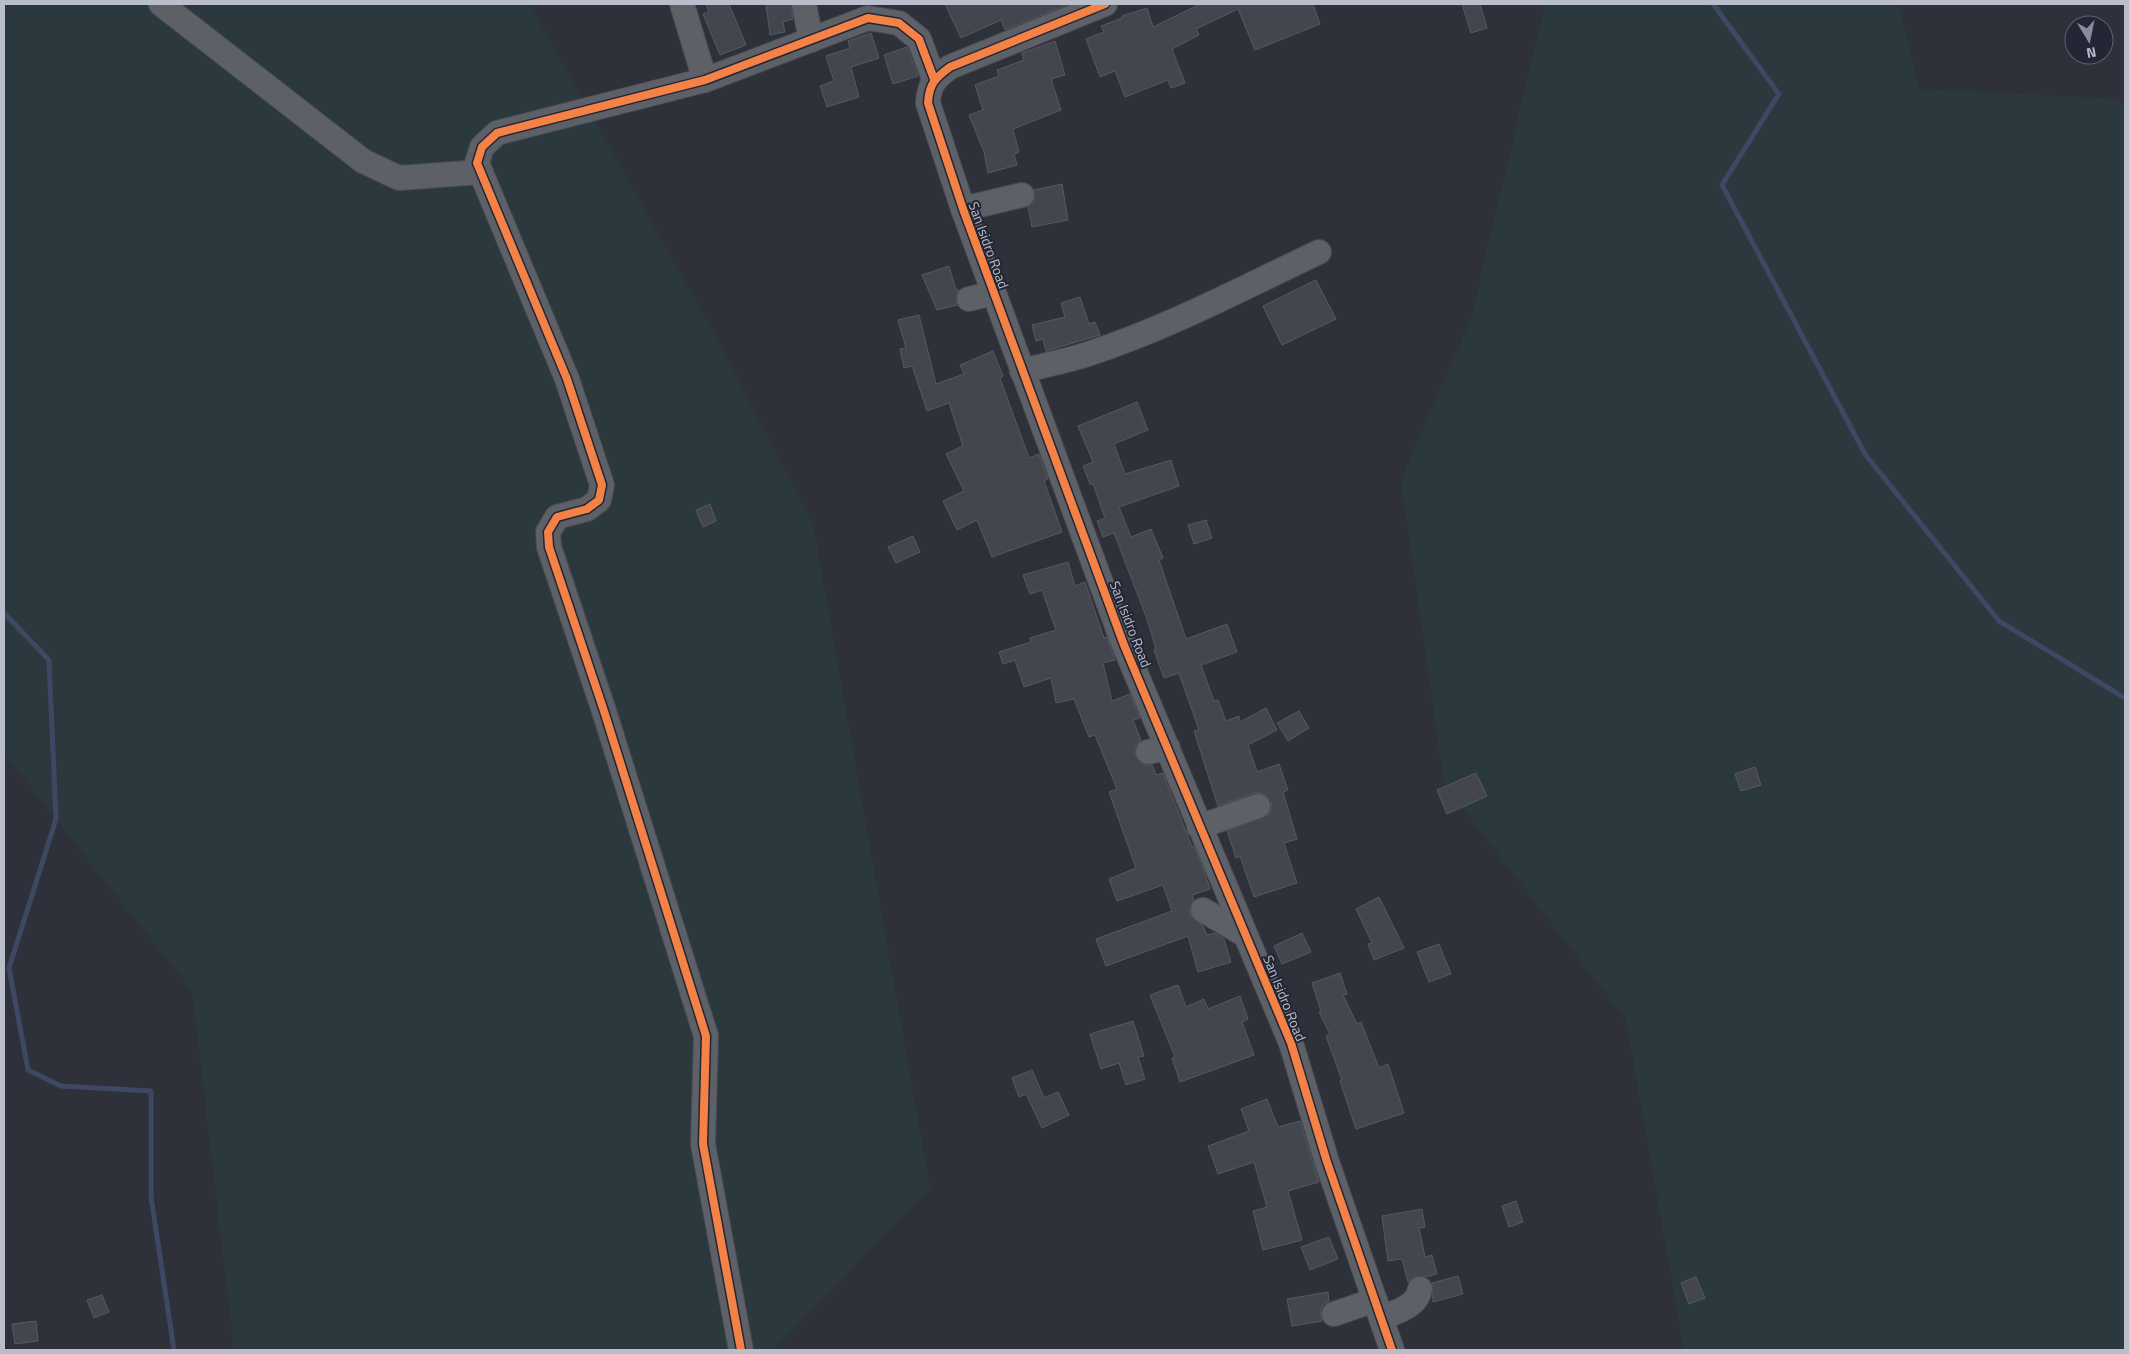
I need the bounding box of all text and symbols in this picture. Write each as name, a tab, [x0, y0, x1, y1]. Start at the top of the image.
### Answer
north arrow	[2064, 15, 2114, 65]
text: N	[2085, 42, 2098, 64]
street label: San Isidro Road	[964, 199, 1014, 291]
street label: San Isidro Road	[1105, 578, 1157, 670]
street label: San Isidro Road	[1258, 952, 1312, 1044]

